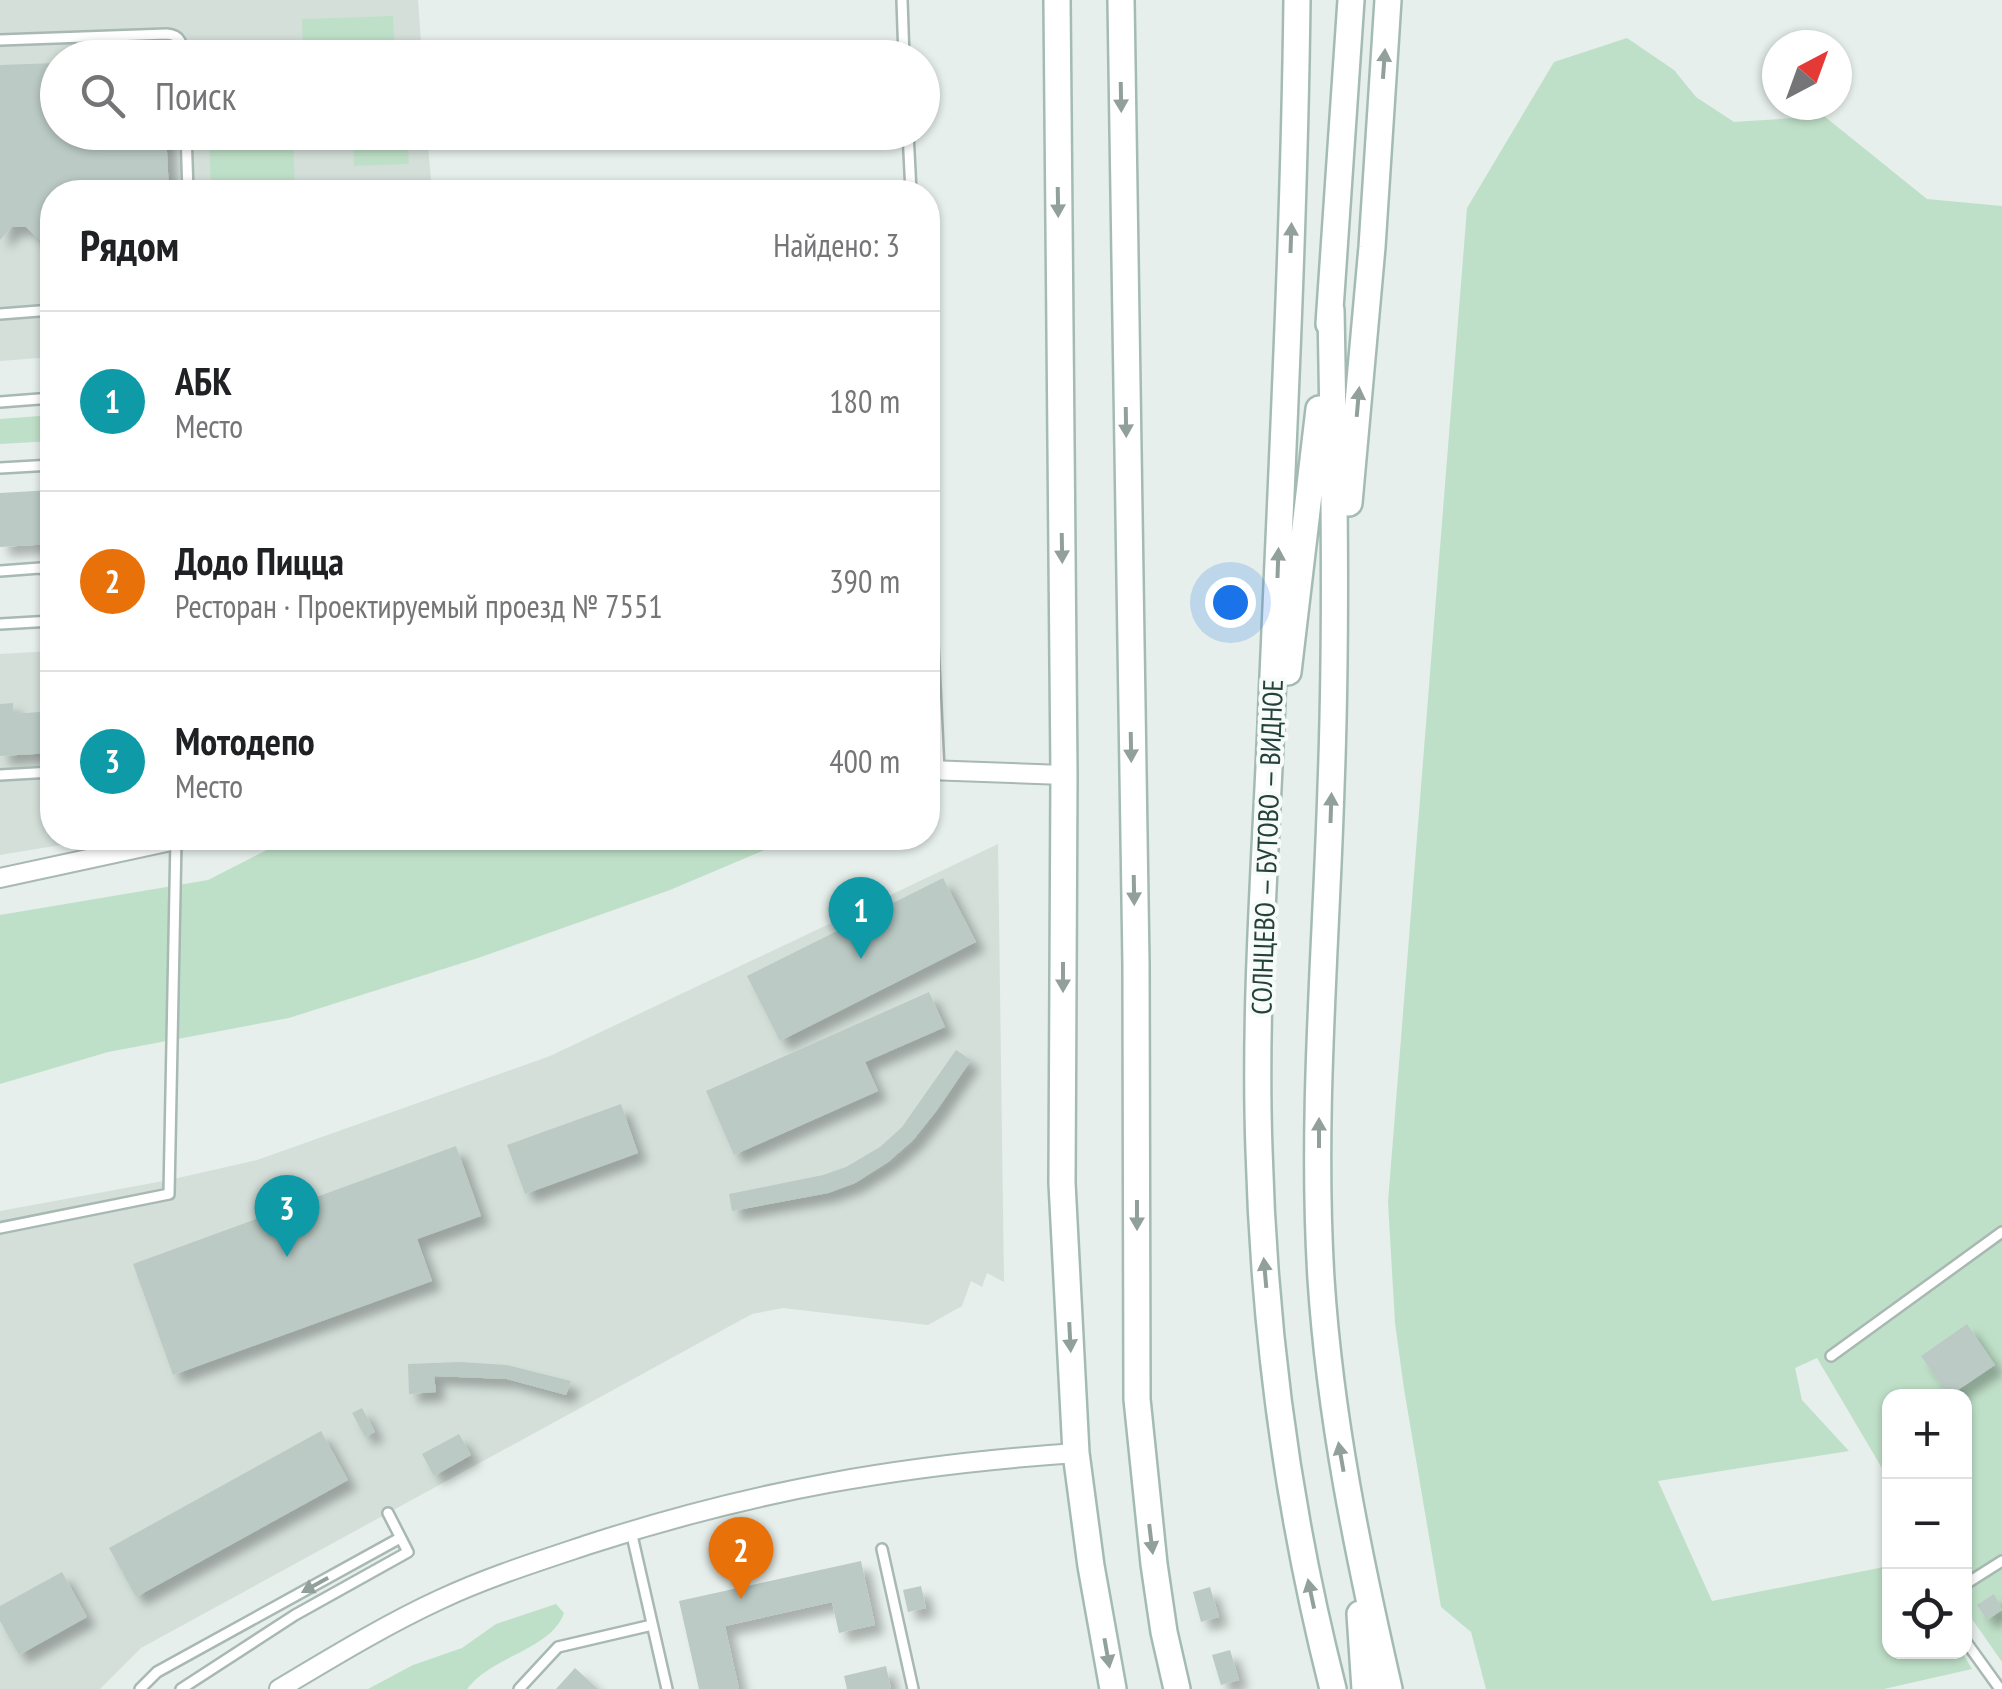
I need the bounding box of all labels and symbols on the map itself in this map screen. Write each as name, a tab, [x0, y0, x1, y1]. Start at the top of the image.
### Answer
north arrow	[1762, 30, 1852, 120]
one-way arrow	[1376, 47, 1392, 79]
one-way arrow	[1113, 82, 1129, 114]
one-way arrow	[1050, 187, 1066, 219]
one-way arrow	[1284, 222, 1300, 254]
one-way arrow	[1350, 386, 1366, 418]
one-way arrow	[1118, 407, 1134, 439]
one-way arrow	[1054, 532, 1070, 564]
one-way arrow	[1270, 547, 1286, 579]
your location	[1205, 577, 1256, 628]
street label: СОЛНЦЕВО — БУТОВО — ВИДНОЕ	[1242, 679, 1291, 1015]
one-way arrow	[1123, 732, 1139, 764]
one-way arrow	[1323, 792, 1339, 824]
one-way arrow	[1126, 874, 1142, 906]
pin: 1	[828, 876, 894, 959]
one-way arrow	[1055, 962, 1071, 994]
one-way arrow	[1311, 1116, 1327, 1148]
pin: 3	[254, 1174, 320, 1257]
one-way arrow	[1129, 1199, 1145, 1231]
one-way arrow	[1256, 1256, 1272, 1288]
one-way arrow	[1062, 1322, 1078, 1354]
one-way arrow	[1333, 1440, 1348, 1472]
pin: 2	[708, 1516, 774, 1599]
one-way arrow	[1143, 1524, 1159, 1555]
one-way arrow	[301, 1576, 329, 1593]
one-way arrow	[1303, 1578, 1319, 1609]
one-way arrow	[1100, 1638, 1115, 1670]

